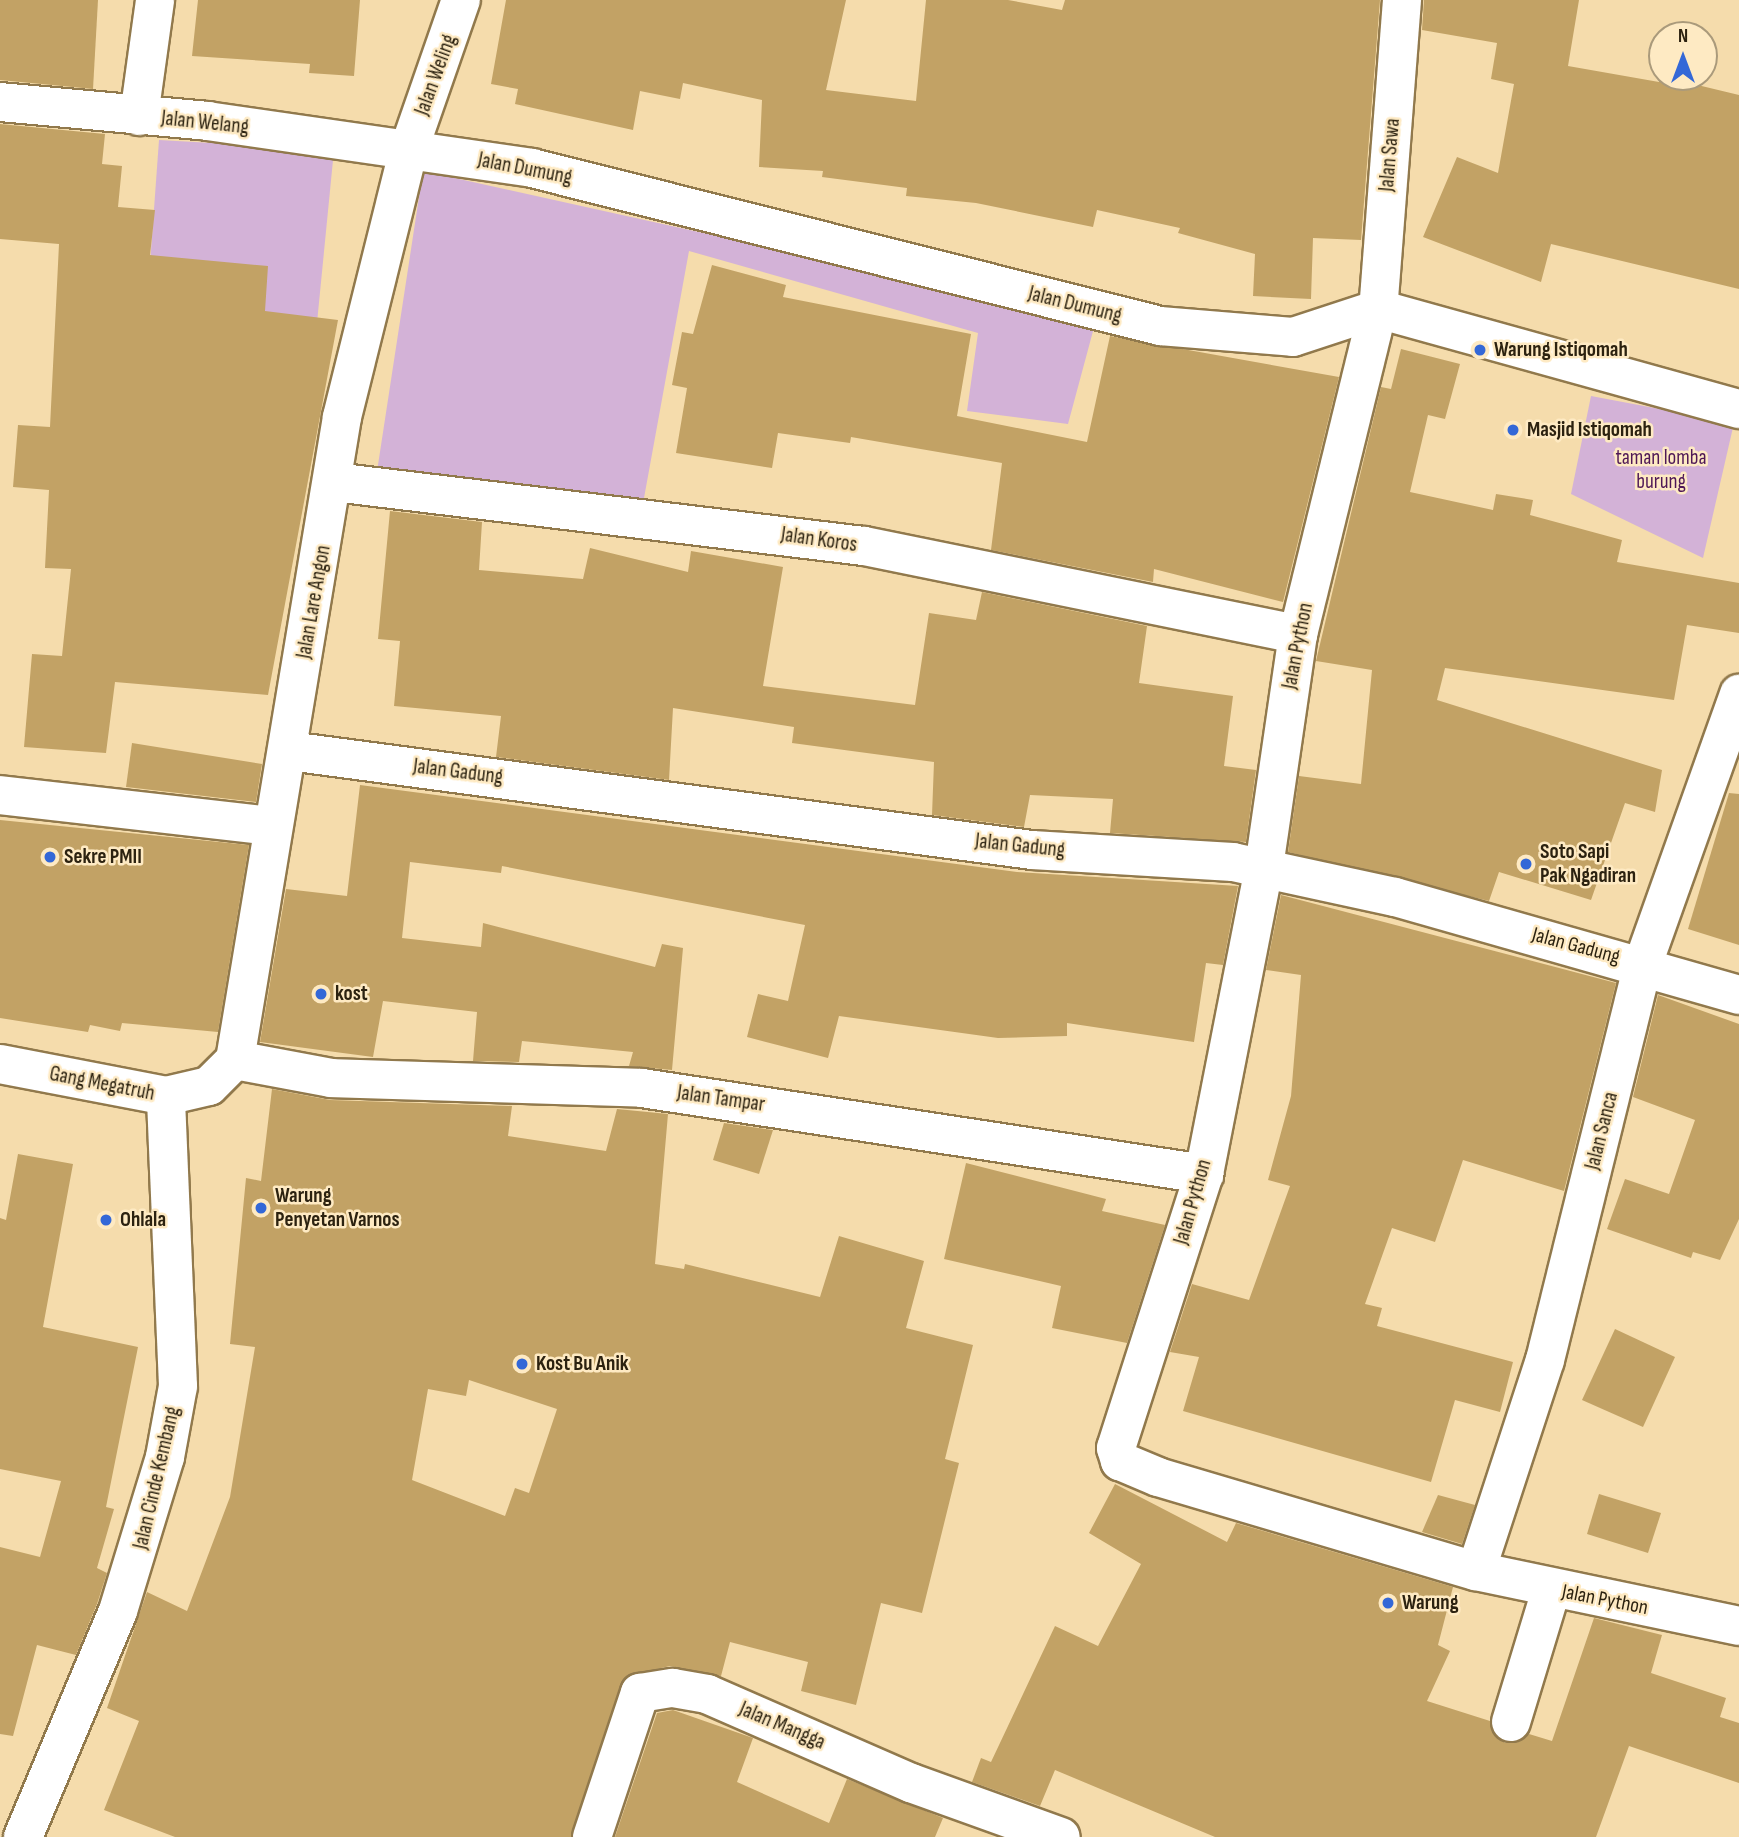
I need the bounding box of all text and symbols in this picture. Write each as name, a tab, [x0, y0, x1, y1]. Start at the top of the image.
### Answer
north arrow	[1648, 21, 1718, 91]
text: N	[1678, 25, 1688, 48]
street label: Jalan Weling	[410, 31, 462, 119]
street label: Jalan Welang	[160, 106, 250, 140]
street label: Jalan Sawa	[1374, 117, 1406, 193]
street label: Jalan Dumung	[476, 148, 574, 190]
street label: Jalan Dumung	[1026, 281, 1124, 329]
place label: Warung Istiqomah	[1494, 337, 1628, 363]
marker: Warung Istiqomah	[1472, 342, 1488, 358]
place label: Masjid Istiqomah	[1527, 417, 1652, 443]
marker: Masjid Istiqomah	[1505, 422, 1521, 438]
park label: taman lomba burung	[1615, 445, 1707, 495]
street label: Jalan Koros	[779, 522, 859, 558]
street label: Jalan Lare Angon	[292, 543, 336, 661]
street label: Jalan Python	[1277, 601, 1319, 691]
street label: Jalan Gadung	[412, 754, 504, 790]
street label: Jalan Gadung	[974, 829, 1066, 863]
place label: Soto Sapi Pak Ngadiran	[1540, 839, 1636, 889]
place label: Sekre PMII	[64, 844, 142, 870]
marker: Sekre PMII	[42, 849, 58, 865]
marker: Soto Sapi Pak Ngadiran	[1518, 856, 1534, 872]
street label: Jalan Gadung	[1529, 922, 1623, 970]
place label: kost	[335, 981, 368, 1007]
marker: kost	[313, 986, 329, 1002]
street label: Gang Megatruh	[47, 1061, 157, 1107]
street label: Jalan Tampar	[676, 1080, 766, 1118]
street label: Jalan Sanca	[1580, 1090, 1624, 1172]
street label: Jalan Python	[1169, 1157, 1217, 1247]
place label: Warung Penyetan Varnos	[275, 1183, 400, 1233]
marker: Warung Penyetan Varnos	[253, 1200, 269, 1216]
place label: Ohlala	[120, 1207, 166, 1233]
marker: Ohlala	[98, 1212, 114, 1228]
place label: Kost Bu Anik	[536, 1351, 629, 1377]
marker: Kost Bu Anik	[514, 1356, 530, 1372]
street label: Jalan Cinde Kembang	[128, 1404, 186, 1552]
street label: Jalan Python	[1560, 1579, 1650, 1621]
place label: Warung	[1402, 1590, 1458, 1616]
marker: Warung	[1380, 1595, 1396, 1611]
street label: Jalan Mangga	[735, 1697, 829, 1755]

